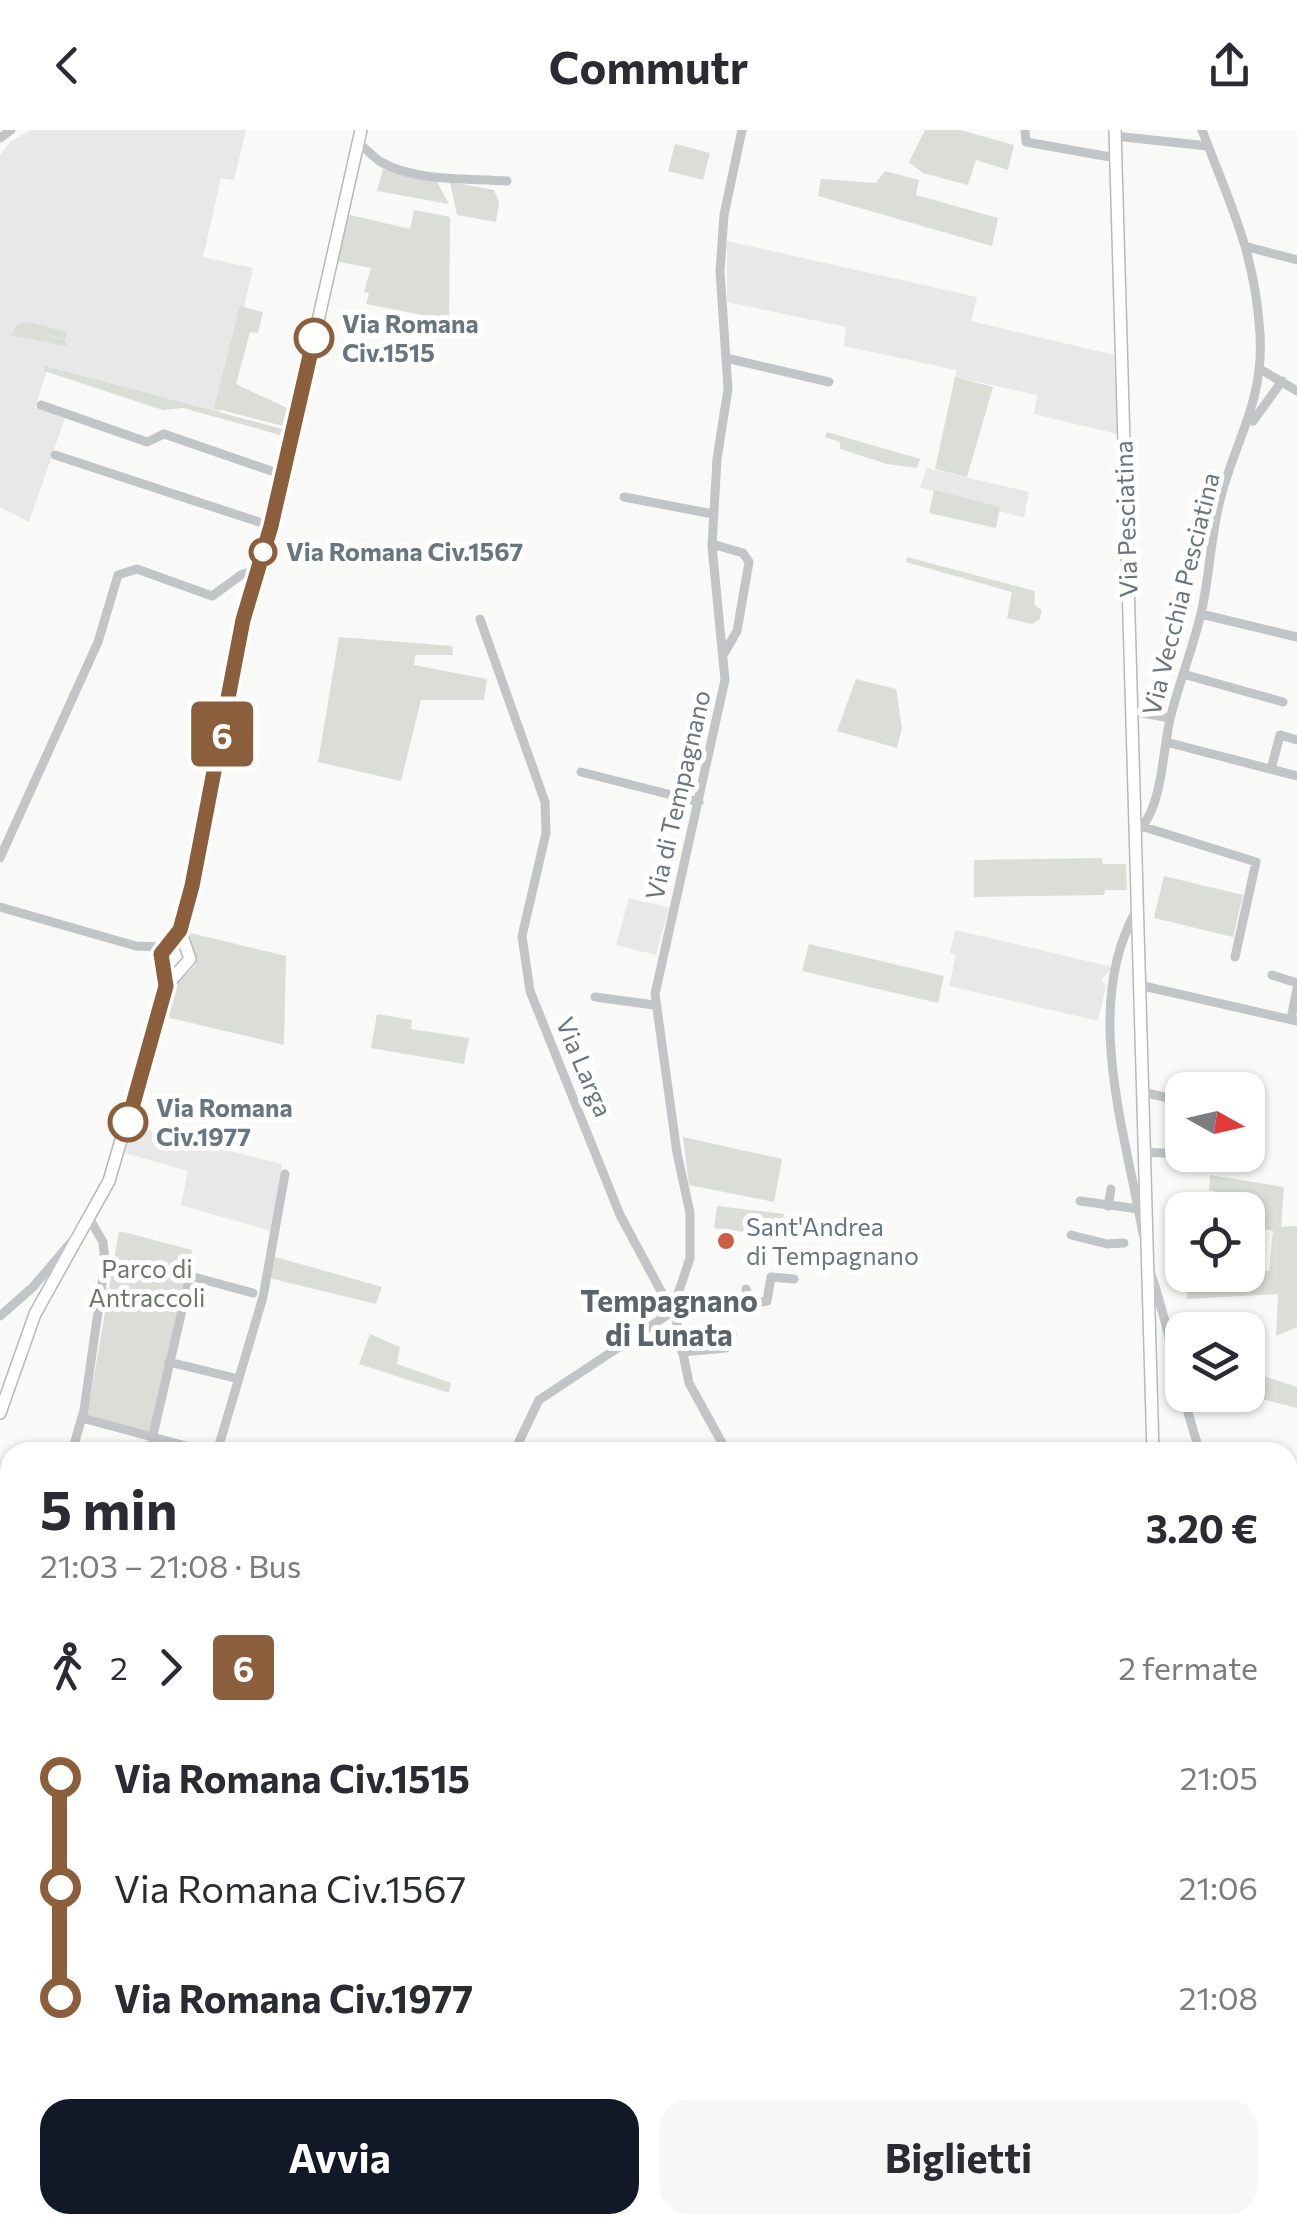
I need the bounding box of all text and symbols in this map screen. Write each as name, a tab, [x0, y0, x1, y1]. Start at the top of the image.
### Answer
icon: back	[40, 38, 95, 93]
text: Commutr	[549, 38, 748, 93]
icon: share	[1202, 38, 1257, 93]
place label: Via Romana Civ.1515	[342, 308, 479, 367]
marker: Via Romana Civ.1515	[295, 319, 333, 357]
street label: Via Pesciatina	[1107, 440, 1143, 598]
street label: Via Vecchia Pesciatina	[1135, 469, 1225, 718]
place label: Via Romana Civ.1567	[286, 536, 523, 566]
marker: Via Romana Civ.1567	[250, 539, 276, 565]
street label: Via di Tempagnano	[638, 687, 716, 903]
line badge: 6	[190, 702, 254, 766]
text: 6	[211, 713, 233, 756]
street label: Via Larga	[551, 1012, 619, 1121]
north arrow	[1165, 1072, 1265, 1172]
map controls	[1165, 1072, 1265, 1412]
place label: Via Romana Civ.1977	[156, 1092, 293, 1151]
marker: Via Romana Civ.1977	[109, 1103, 147, 1141]
button: locate	[1165, 1192, 1265, 1292]
place label: Sant'Andrea di Tempagnano	[746, 1211, 919, 1270]
marker: Sant'Andrea di Tempagnano	[715, 1230, 737, 1252]
park label: Parco di Antraccoli	[88, 1253, 206, 1312]
district label: Tempagnano di Lunata	[580, 1281, 758, 1352]
button: layers	[1165, 1312, 1265, 1412]
text: 5 min	[40, 1474, 178, 1541]
text: 3.20 €	[1146, 1504, 1258, 1551]
text: 21:03 – 21:08 · Bus	[40, 1545, 301, 1585]
icon: walk	[40, 1640, 95, 1695]
icon: forward	[143, 1640, 198, 1695]
text: 6	[233, 1646, 254, 1689]
text: 2	[110, 1647, 128, 1687]
text: 2 fermate	[1118, 1647, 1258, 1687]
text: Via Romana Civ.1515	[114, 1754, 470, 1801]
text: 21:05	[1180, 1757, 1258, 1797]
text: Via Romana Civ.1567	[114, 1864, 466, 1911]
text: 21:06	[1179, 1867, 1258, 1907]
text: Via Romana Civ.1977	[114, 1974, 473, 2021]
text: 21:08	[1179, 1977, 1258, 2017]
button: Avvia	[40, 2099, 639, 2214]
button: Biglietti	[659, 2099, 1258, 2214]

